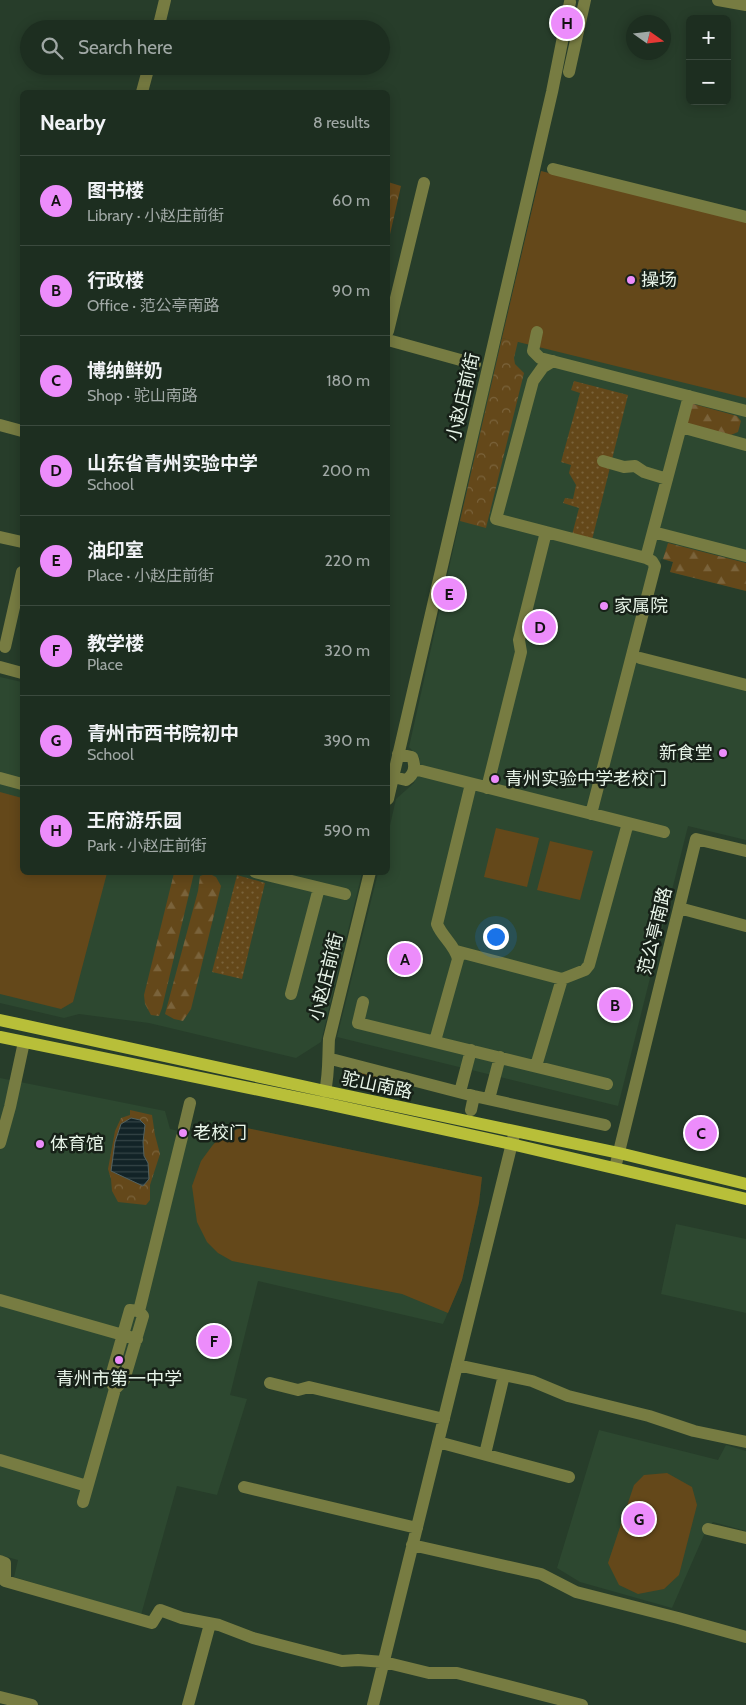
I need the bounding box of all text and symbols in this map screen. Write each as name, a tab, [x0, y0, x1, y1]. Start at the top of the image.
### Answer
pin: H	[551, 4, 583, 42]
north arrow	[626, 15, 671, 60]
map controls	[686, 15, 731, 105]
button: +	[686, 15, 731, 60]
search box	[20, 20, 390, 75]
icon: search	[38, 34, 66, 62]
text: Search here	[78, 36, 172, 59]
button: −	[686, 60, 731, 105]
text: Nearby	[40, 110, 106, 135]
text: 8 results	[313, 113, 370, 132]
text: 图书楼	[87, 179, 144, 202]
text: A	[51, 191, 61, 210]
text: 60 m	[332, 191, 370, 210]
text: Library · 小赵庄前街	[87, 206, 224, 225]
text: 行政楼	[87, 269, 144, 292]
place label: 操场	[641, 269, 677, 291]
marker: 操场	[625, 274, 637, 286]
text: B	[51, 281, 61, 300]
text: 90 m	[332, 281, 370, 300]
text: Office · 范公亭南路	[87, 296, 220, 315]
street label: 小赵庄前街	[442, 351, 484, 443]
text: 博纳鲜奶	[87, 359, 163, 382]
text: C	[51, 371, 61, 390]
text: 180 m	[326, 371, 370, 390]
text: Shop · 驼山南路	[87, 386, 198, 405]
text: 山东省青州实验中学	[87, 452, 258, 475]
text: D	[50, 461, 62, 480]
text: 200 m	[322, 461, 370, 480]
text: School	[87, 475, 134, 494]
text: 油印室	[87, 539, 144, 562]
text: E	[51, 551, 61, 570]
text: 220 m	[324, 551, 370, 570]
text: Place · 小赵庄前街	[87, 566, 214, 585]
pin: E	[433, 575, 465, 613]
place label: 家属院	[614, 595, 668, 617]
marker: 家属院	[598, 600, 610, 612]
pin: D	[524, 608, 556, 646]
text: 教学楼	[87, 632, 144, 655]
text: F	[52, 641, 60, 660]
text: 320 m	[324, 641, 370, 660]
text: Place	[87, 655, 123, 674]
text: 青州市西书院初中	[87, 722, 239, 745]
text: G	[51, 731, 61, 750]
text: 390 m	[323, 731, 370, 750]
place label: 新食堂	[659, 742, 713, 764]
text: School	[87, 745, 134, 764]
marker: 新食堂	[717, 747, 729, 759]
place label: 青州实验中学老校门	[505, 768, 667, 790]
marker: 青州实验中学老校门	[489, 773, 501, 785]
text: 王府游乐园	[87, 809, 182, 832]
text: H	[50, 821, 62, 840]
text: 590 m	[323, 821, 370, 840]
text: Park · 小赵庄前街	[87, 836, 207, 855]
street label: 范公亭南路	[633, 885, 677, 977]
your location	[483, 924, 509, 950]
street label: 小赵庄前街	[304, 931, 348, 1023]
pin: A	[389, 940, 421, 978]
pin: B	[599, 986, 631, 1024]
street label: 驼山南路	[339, 1067, 415, 1103]
pin: C	[685, 1114, 717, 1152]
place label: 老校门	[193, 1122, 247, 1144]
marker: 老校门	[177, 1127, 189, 1139]
place label: 体育馆	[50, 1133, 104, 1155]
marker: 体育馆	[34, 1138, 46, 1150]
pin: F	[198, 1322, 230, 1360]
marker: 青州市第一中学	[113, 1354, 125, 1366]
place label: 青州市第一中学	[56, 1368, 182, 1390]
pin: G	[623, 1500, 655, 1538]

